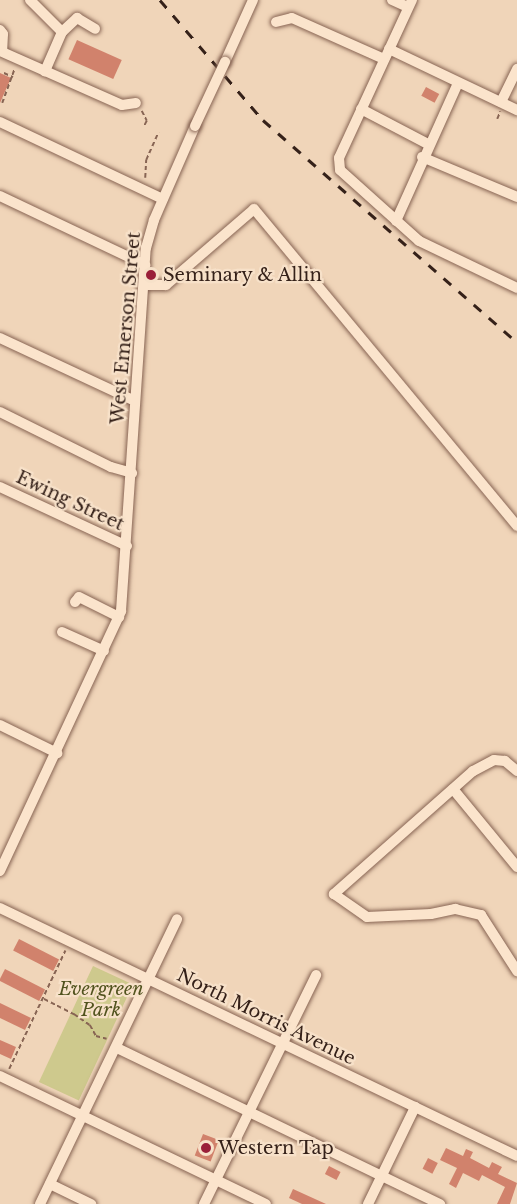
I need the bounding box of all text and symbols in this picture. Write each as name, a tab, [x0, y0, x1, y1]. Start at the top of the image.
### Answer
street label: West Emerson Street	[107, 231, 145, 425]
place label: Seminary & Allin	[163, 264, 323, 286]
marker: Seminary & Allin	[144, 268, 158, 282]
street label: Ewing Street	[13, 467, 127, 535]
street label: North Morris Avenue	[173, 964, 359, 1070]
park label: Evergreen Park	[58, 979, 144, 1022]
place label: Western Tap	[218, 1137, 334, 1159]
marker: Western Tap	[199, 1141, 213, 1155]

